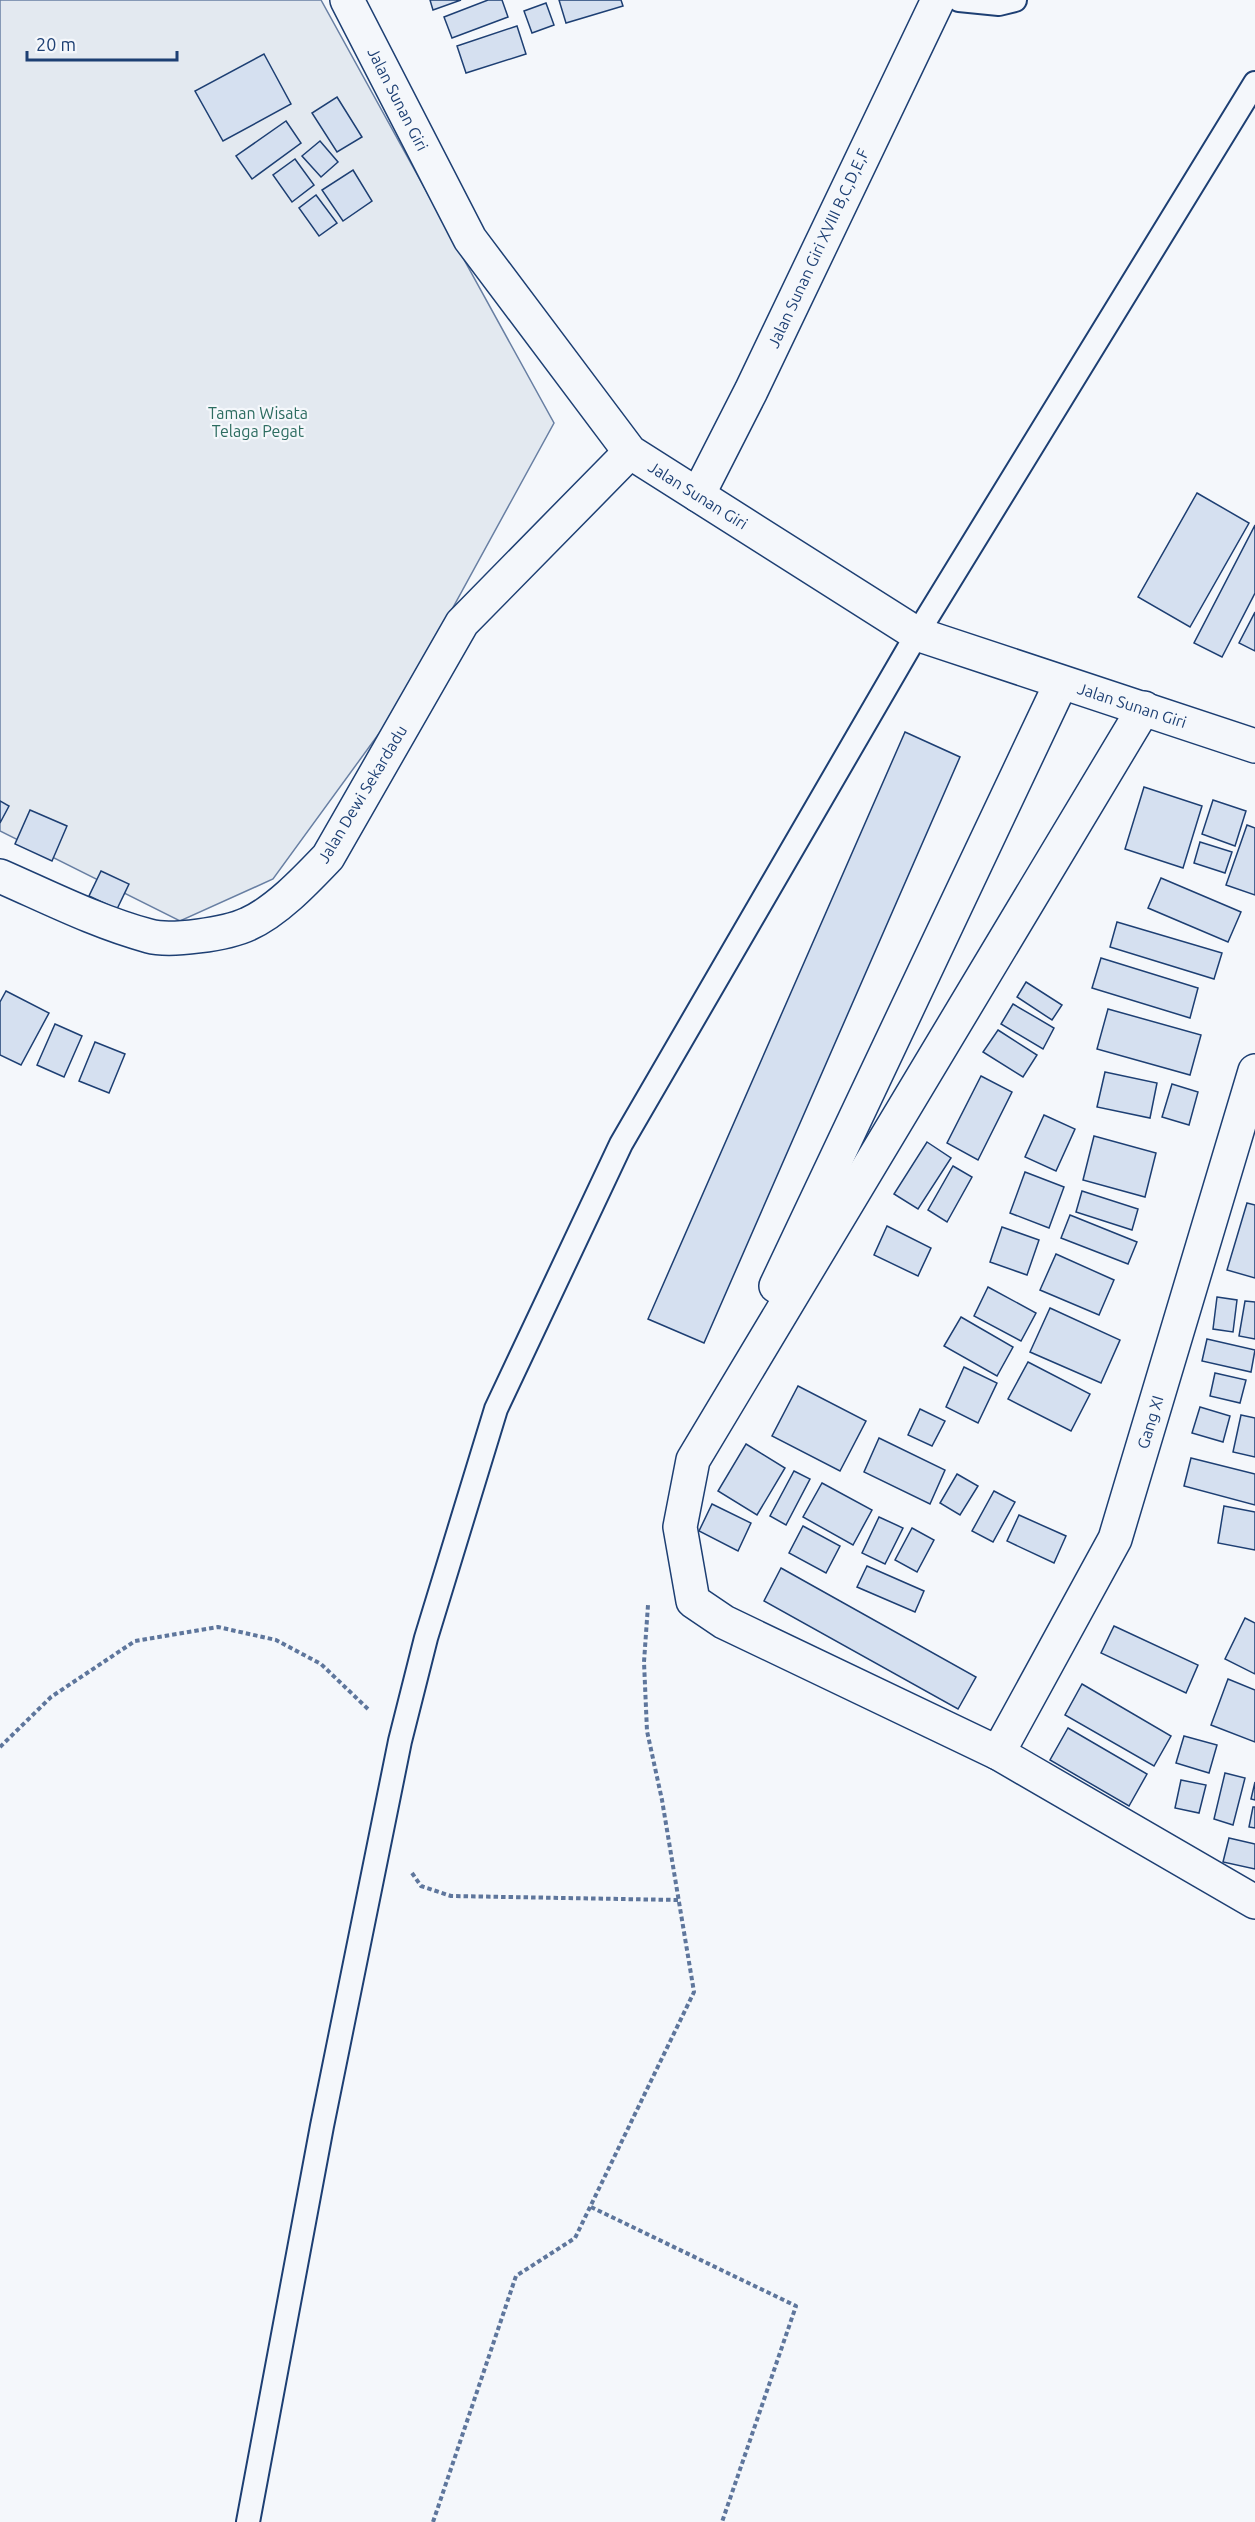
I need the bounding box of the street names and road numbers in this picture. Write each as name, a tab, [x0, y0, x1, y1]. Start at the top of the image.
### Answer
street label: Jalan Sunan Giri	[364, 44, 432, 154]
street label: Jalan Sunan Giri XVIII B,C,D,E,F	[764, 146, 872, 350]
street label: Jalan Sunan Giri	[645, 457, 751, 533]
street label: Jalan Sunan Giri	[1075, 679, 1189, 731]
street label: Jalan Dewi Sekardadu	[314, 722, 410, 866]
street label: Gang XI	[1133, 1393, 1167, 1451]

